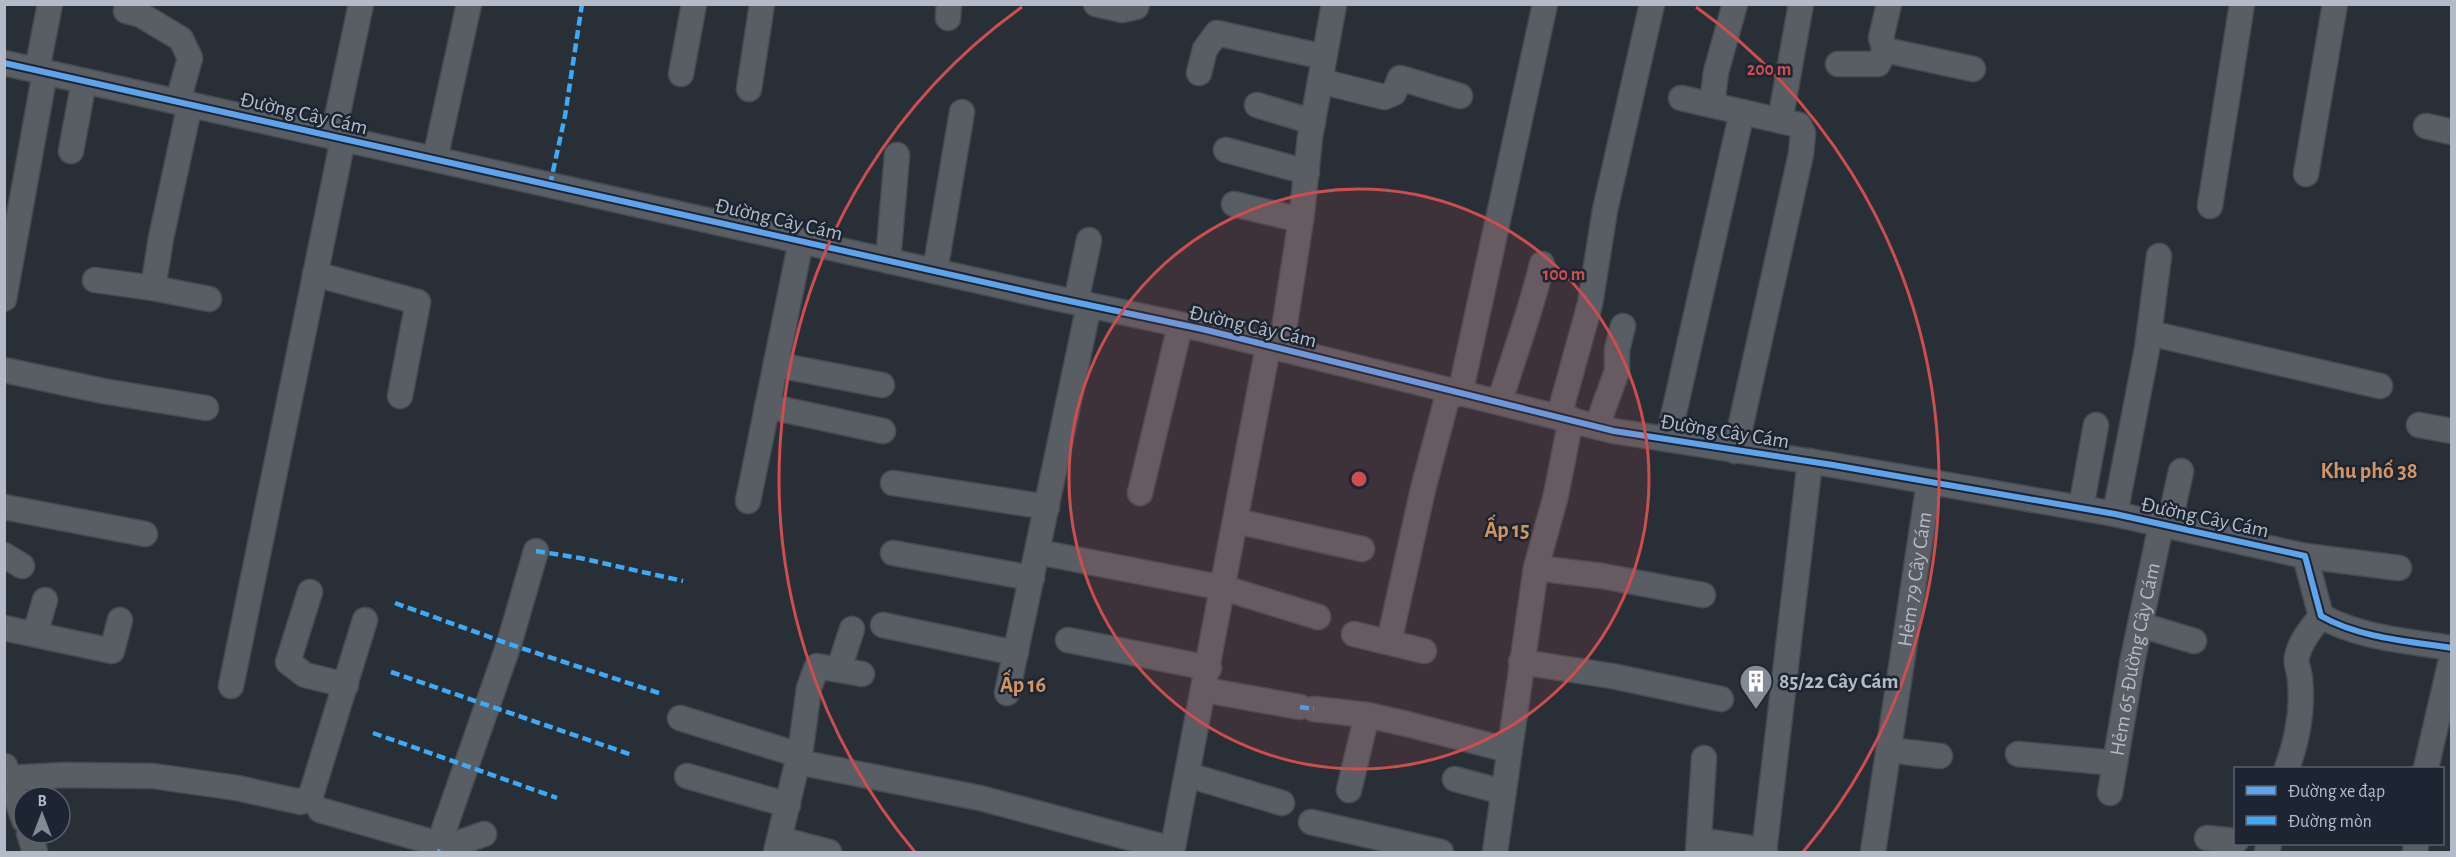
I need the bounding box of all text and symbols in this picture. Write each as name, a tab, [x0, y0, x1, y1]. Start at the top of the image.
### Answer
text: 200 m	[1747, 61, 1791, 79]
street label: Đường Cây Cám	[238, 89, 370, 138]
street label: Đường Cây Cám	[713, 195, 845, 244]
text: 100 m	[1543, 266, 1585, 284]
street label: Đường Cây Cám	[1187, 302, 1319, 351]
street label: Đường Cây Cám	[1659, 411, 1791, 452]
district label: Khu phố 38	[2320, 459, 2418, 482]
centre of rings	[1349, 469, 1369, 489]
street label: Đường Cây Cám	[2139, 494, 2271, 541]
street label: Hẻm 79 Cây Cám	[1894, 510, 1935, 648]
district label: Ấp 15	[1485, 514, 1529, 541]
street label: Hẻm 65 Đường Cây Cám	[2106, 561, 2164, 757]
building icon: 85/22 Cây Cám	[1738, 663, 1774, 710]
district label: Ấp 16	[1000, 669, 1046, 696]
place label: 85/22 Cây Cám	[1779, 671, 1899, 692]
legend	[2234, 767, 2444, 845]
text: Đường xe đạp	[2288, 783, 2385, 801]
north arrow	[12, 785, 72, 845]
text: B	[37, 793, 47, 809]
text: Đường mòn	[2288, 813, 2372, 831]

